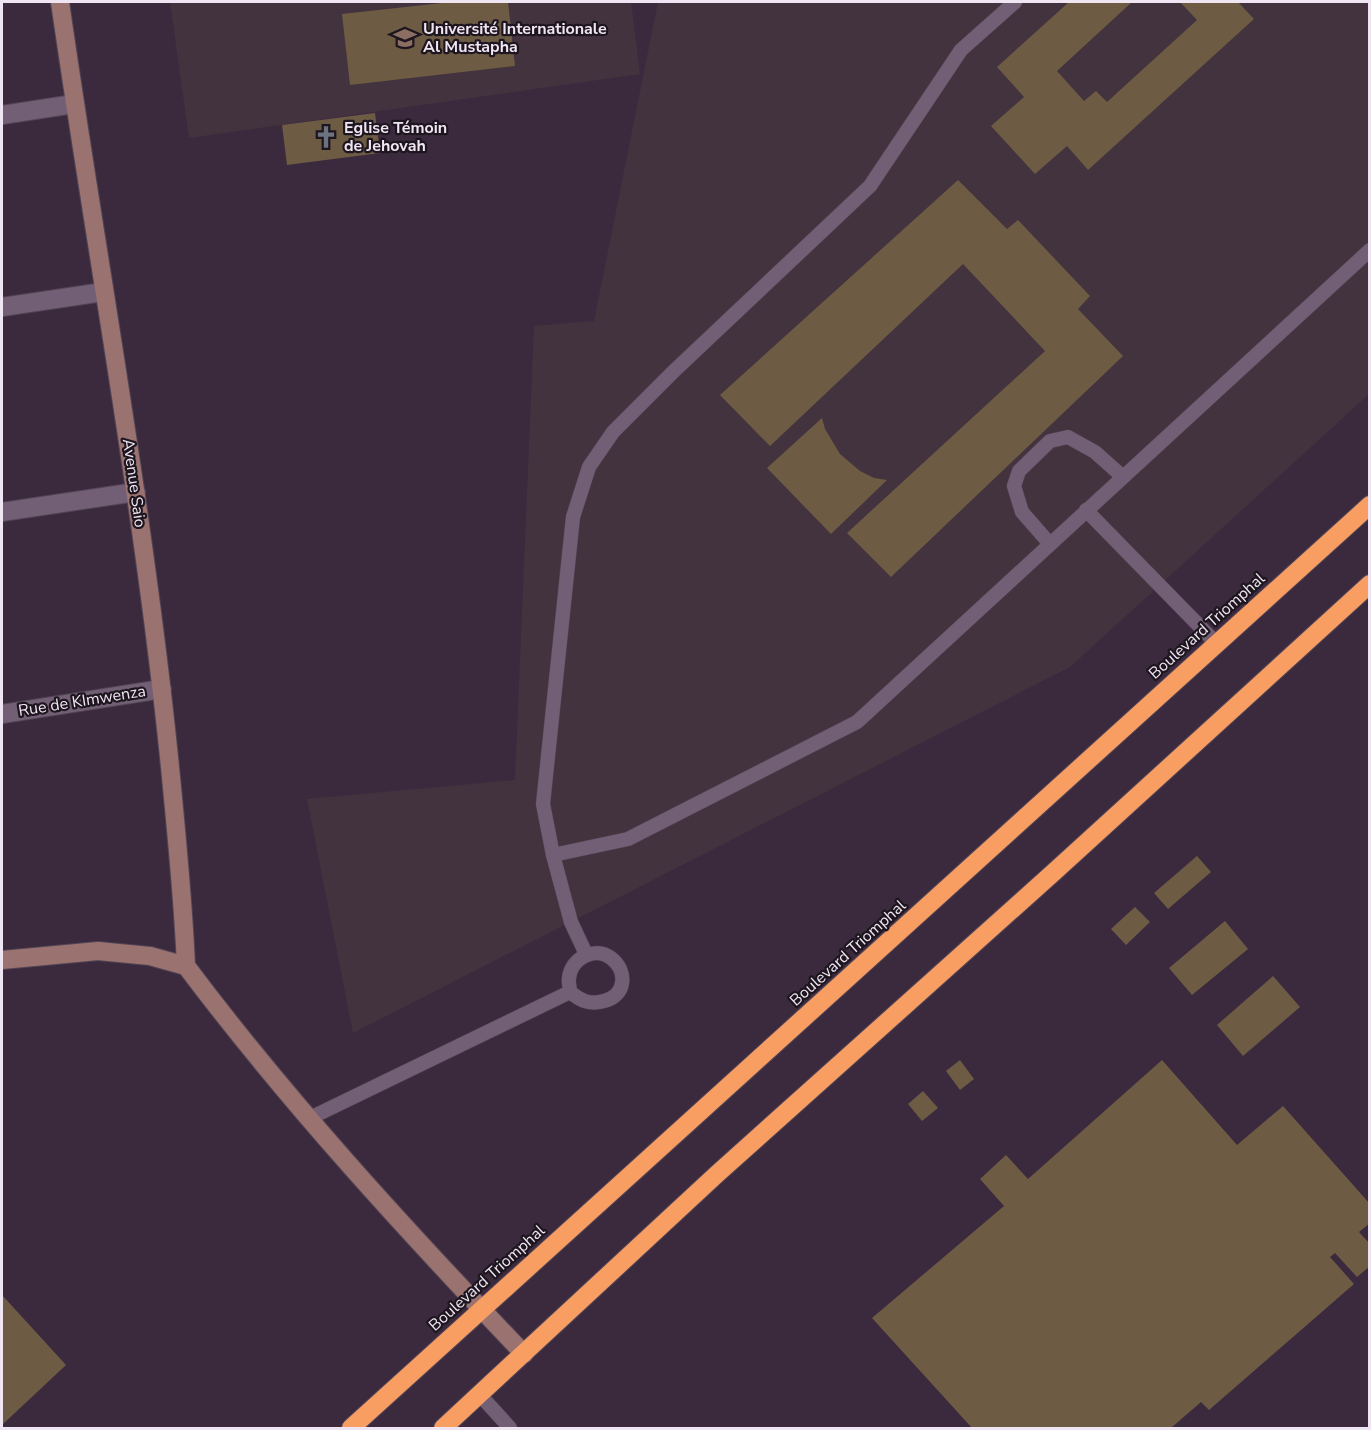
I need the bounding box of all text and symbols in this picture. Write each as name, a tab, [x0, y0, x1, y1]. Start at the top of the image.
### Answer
place label: Université Internationale Al Mustapha	[423, 18, 607, 58]
school or university icon: Université Internationale Al Mustapha	[392, 25, 418, 51]
place label: Eglise Témoin de Jehovah	[344, 117, 447, 157]
church icon: Eglise Témoin de Jehovah	[313, 124, 339, 150]
street label: Avenue Saio	[117, 437, 151, 529]
street label: Boulevard Triomphal	[1144, 568, 1270, 684]
street label: Rue de KImwenza	[17, 680, 147, 722]
street label: Boulevard Triomphal	[785, 895, 911, 1011]
street label: Boulevard Triomphal	[424, 1220, 550, 1336]

